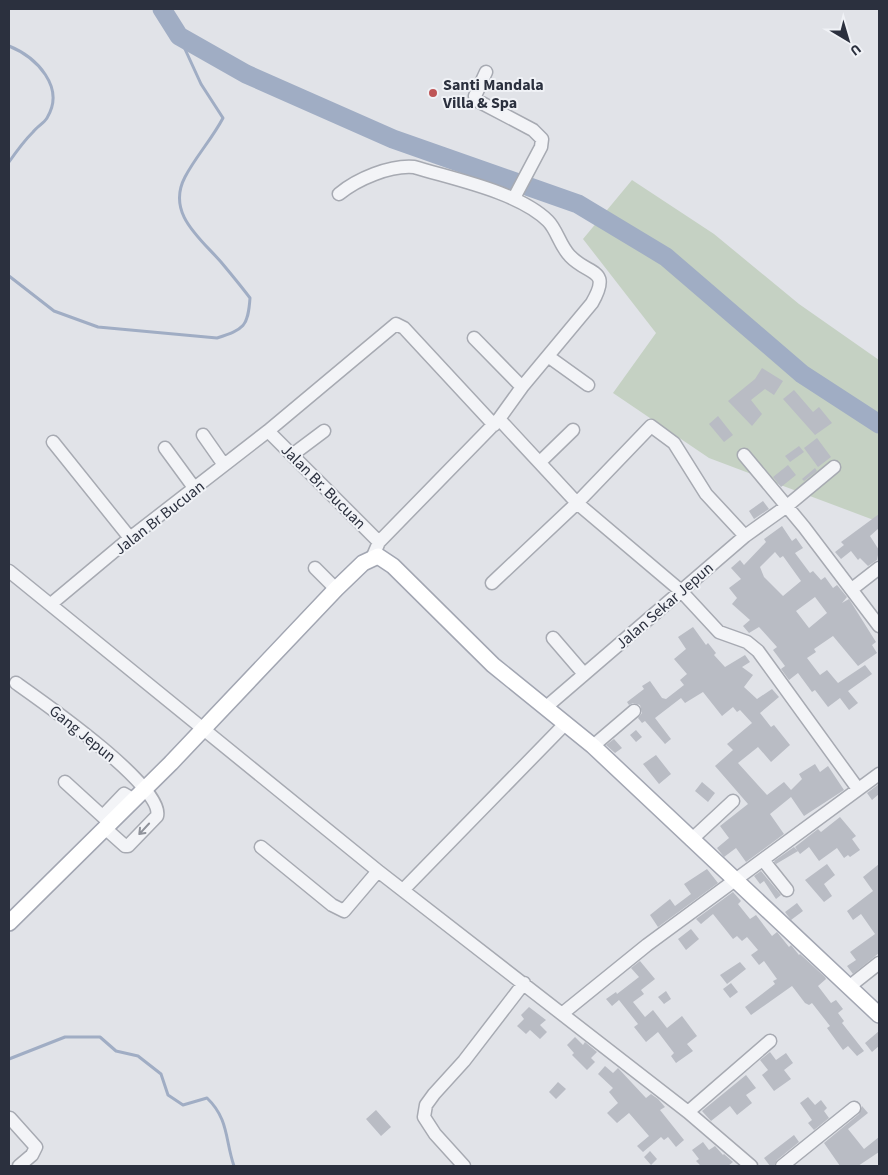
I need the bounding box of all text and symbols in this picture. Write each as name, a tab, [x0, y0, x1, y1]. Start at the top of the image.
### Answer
north arrow	[823, 15, 873, 65]
text: U	[846, 39, 865, 60]
place label: Santi Mandala Villa & Spa	[442, 74, 544, 114]
marker: Santi Mandala Villa & Spa	[427, 87, 439, 99]
street label: Jalan Br. Bucuan	[276, 439, 371, 534]
street label: Jalan Br Bucuan	[110, 476, 209, 560]
street label: Jalan Sekar Jepun	[611, 557, 718, 654]
street label: Gang Jepun	[44, 700, 120, 767]
one-way arrow	[138, 823, 150, 836]

